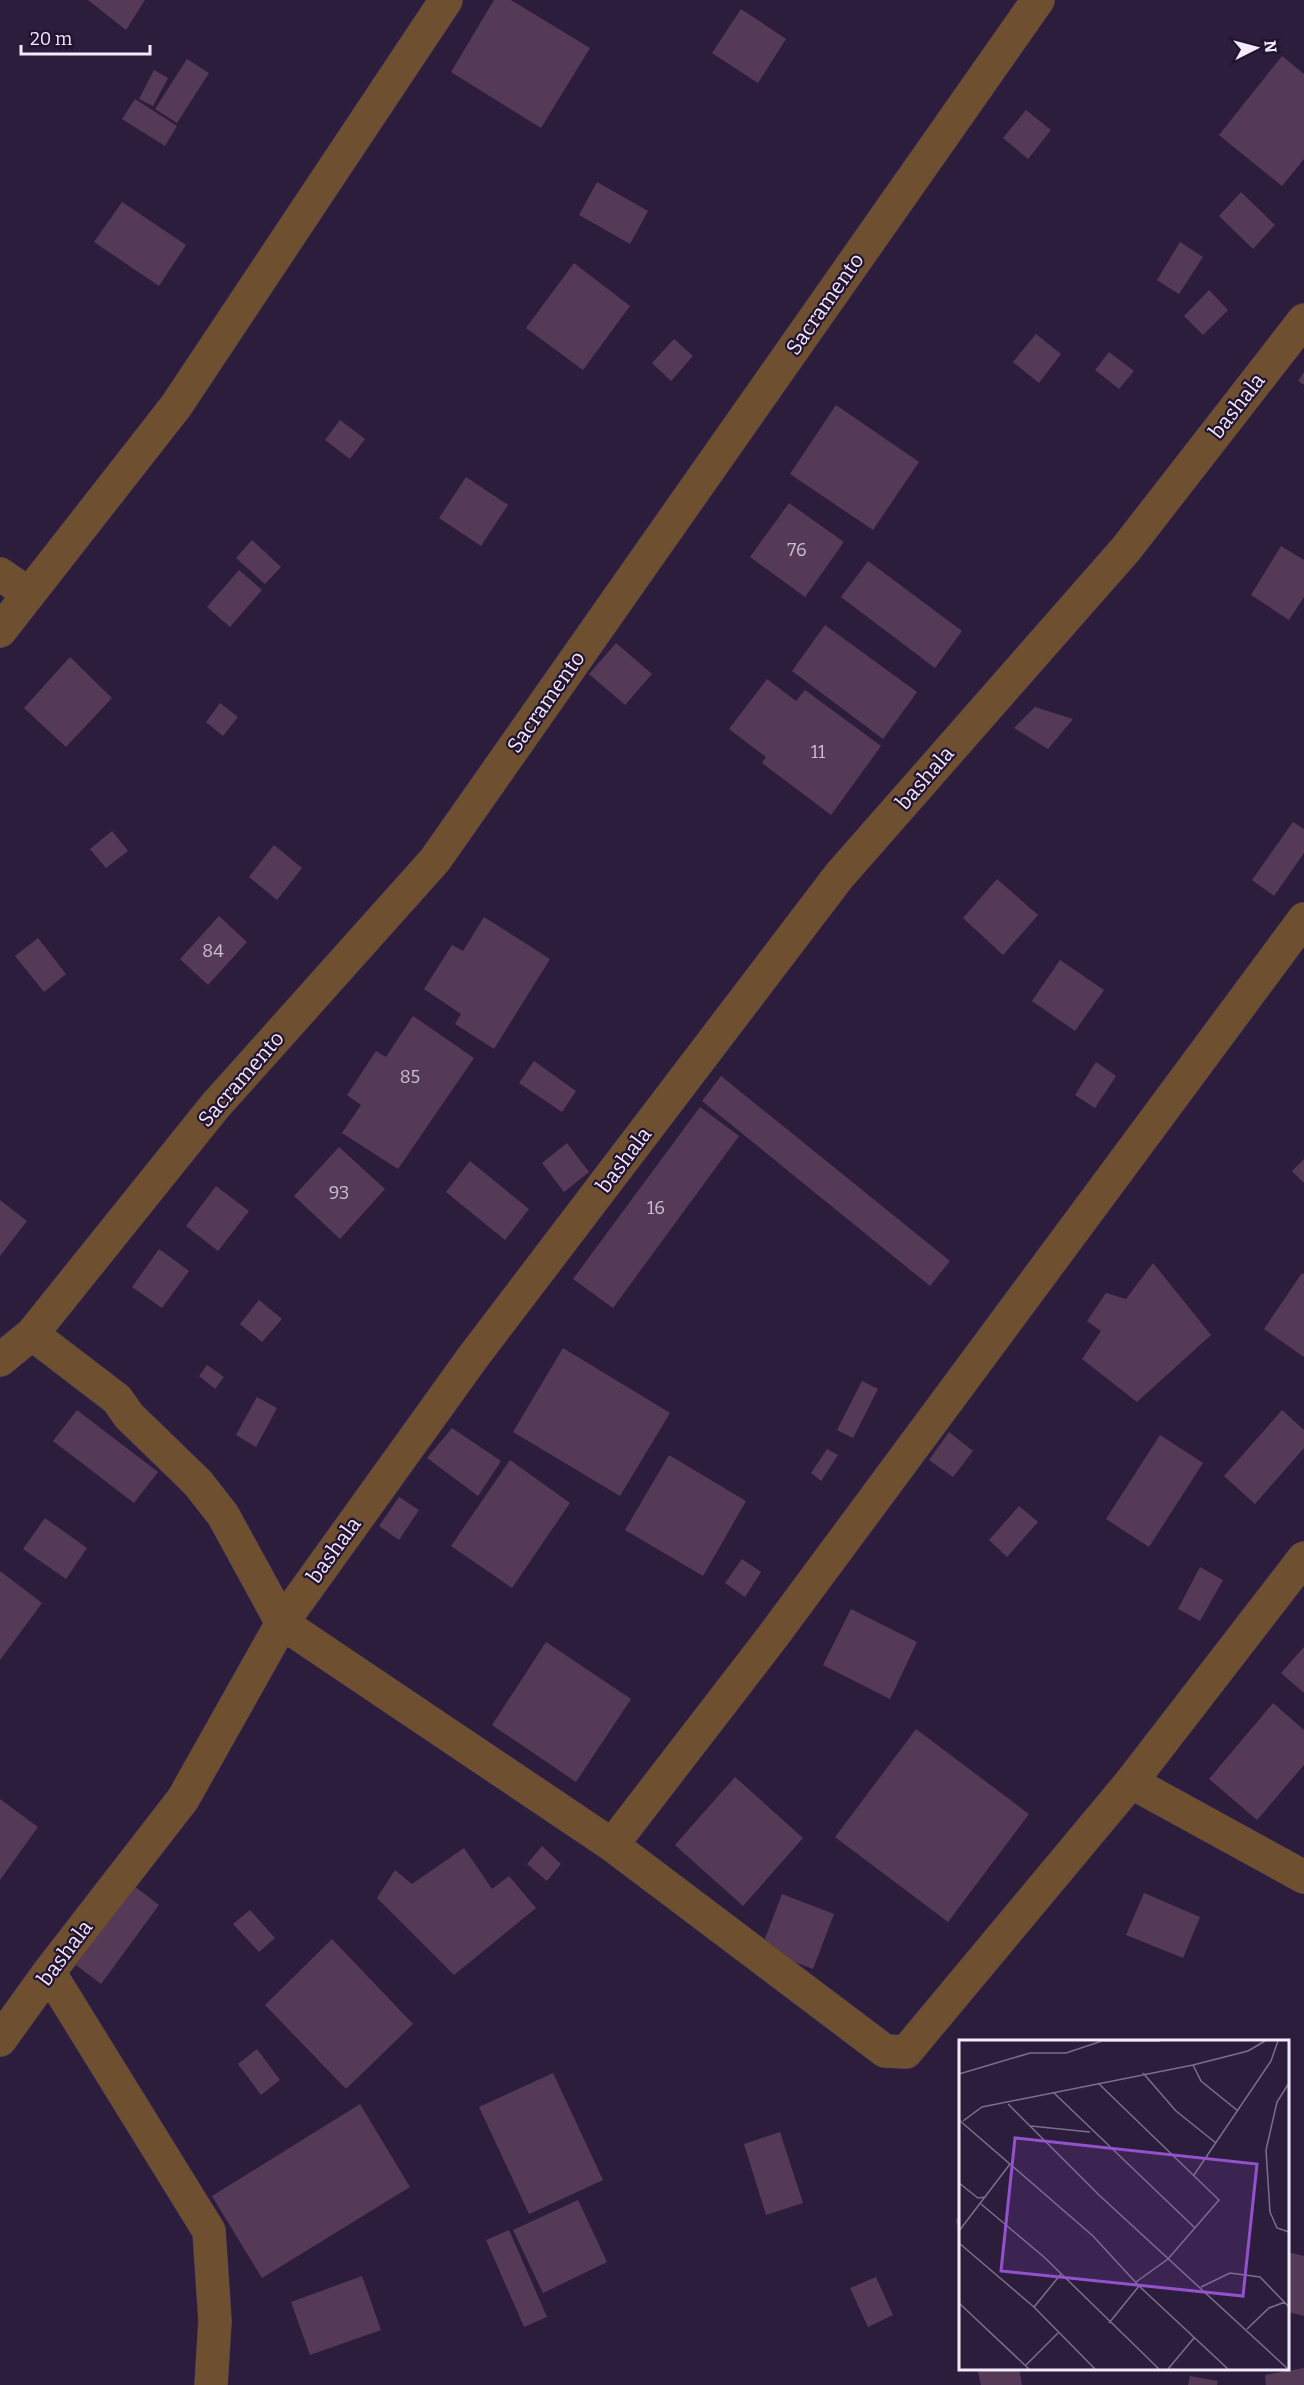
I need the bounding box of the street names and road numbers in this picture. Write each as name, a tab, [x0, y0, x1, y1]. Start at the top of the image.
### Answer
street label: Sacramento	[780, 248, 870, 360]
street label: bashala	[1204, 368, 1271, 444]
street label: Sacramento	[501, 646, 591, 758]
street label: bashala	[890, 741, 960, 815]
street label: Sacramento	[192, 1026, 290, 1132]
street label: bashala	[591, 1122, 657, 1198]
street label: bashala	[301, 1511, 367, 1588]
street label: bashala	[32, 1915, 98, 1991]

